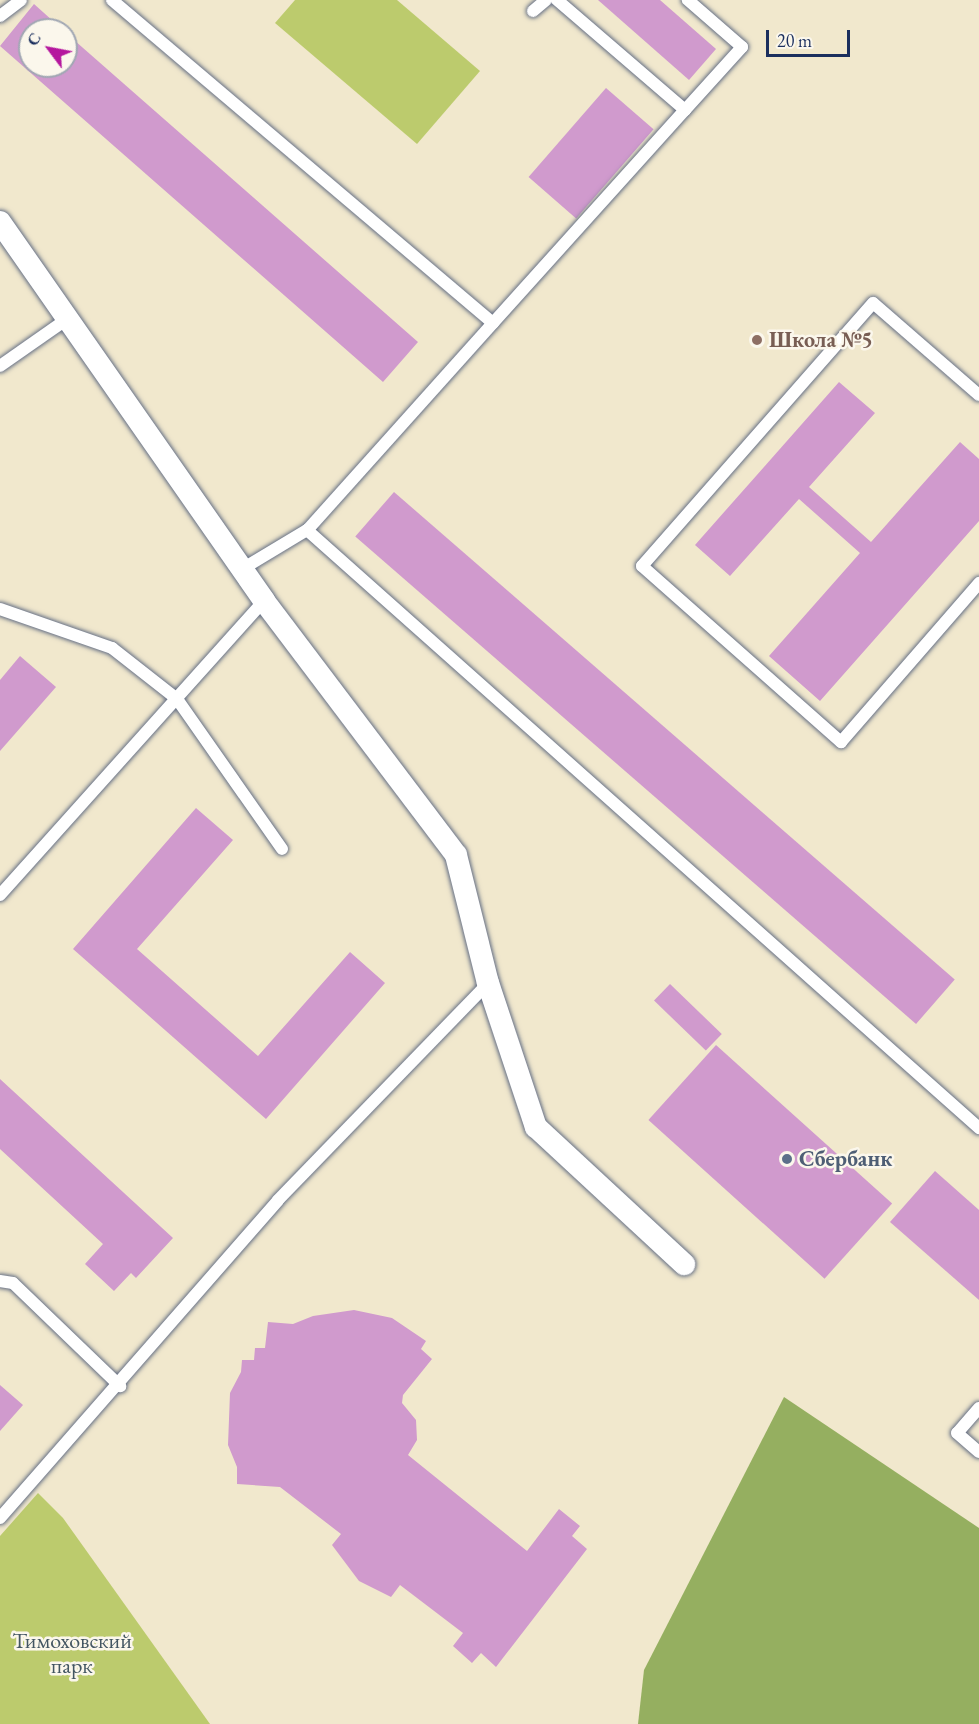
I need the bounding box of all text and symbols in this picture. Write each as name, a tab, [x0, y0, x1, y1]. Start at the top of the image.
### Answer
north arrow	[18, 18, 78, 78]
scale bar	[769, 18, 853, 56]
text: С	[22, 29, 46, 50]
text: 20 m	[777, 29, 812, 52]
place label: Школа №5	[769, 327, 873, 353]
marker: Школа №5	[750, 333, 764, 347]
place label: Сбербанк	[799, 1146, 892, 1172]
marker: Сбербанк	[780, 1152, 794, 1166]
park label: Тимоховский парк	[12, 1627, 132, 1678]

